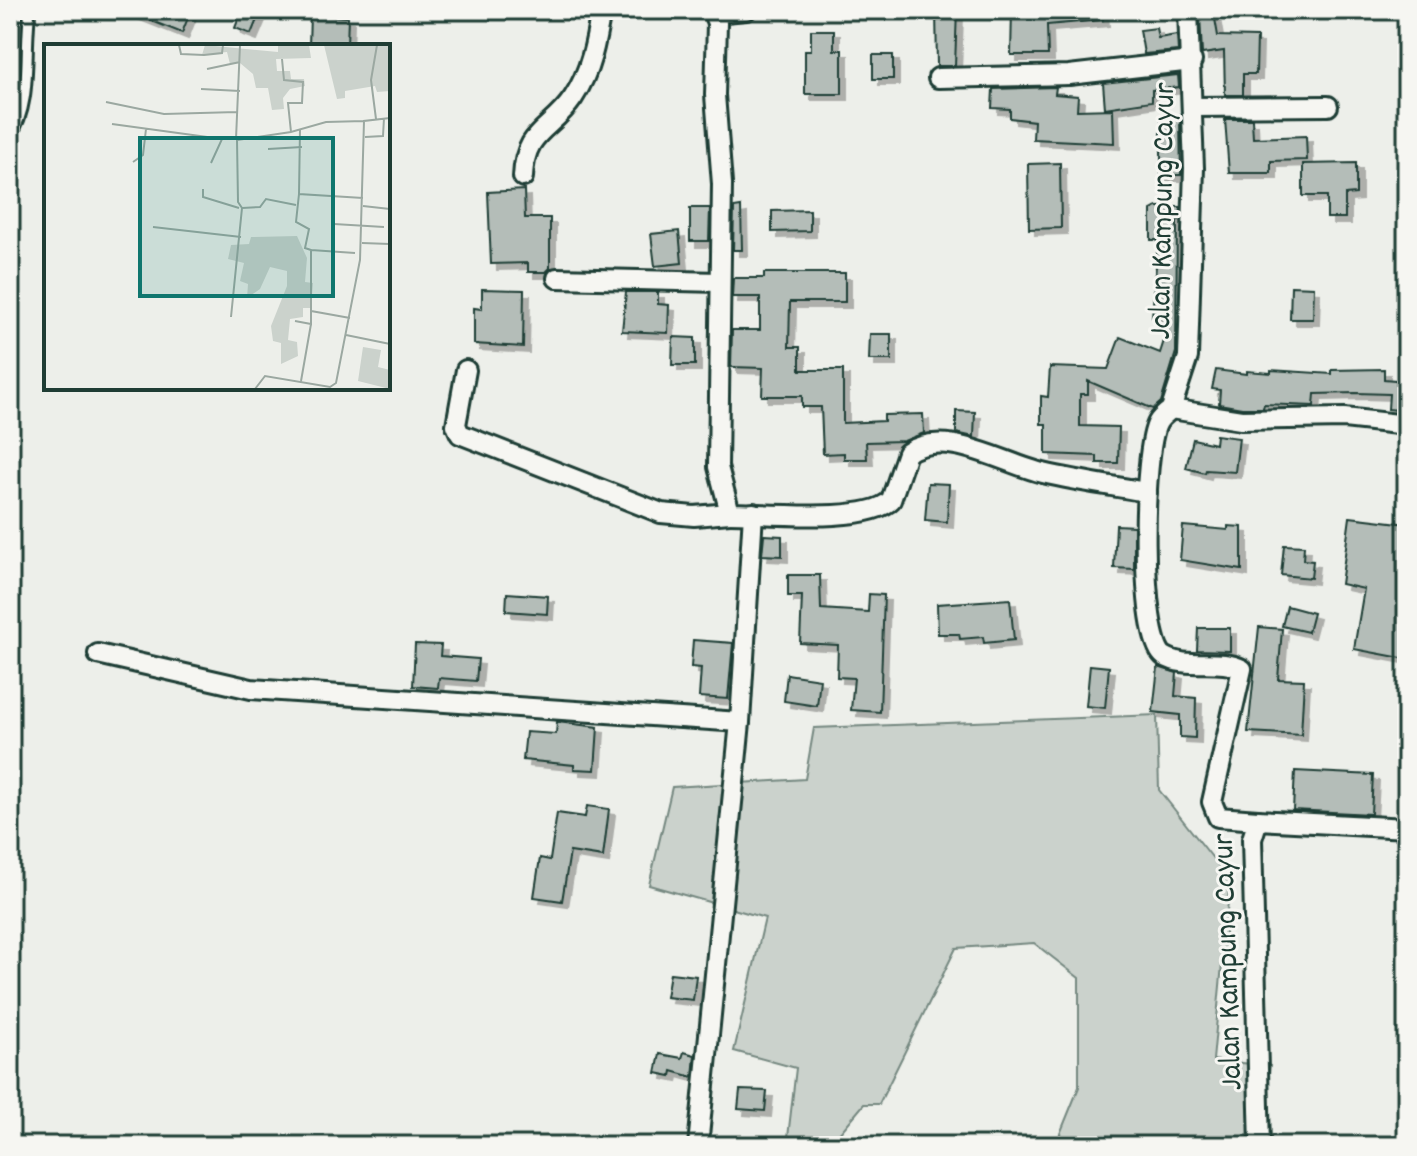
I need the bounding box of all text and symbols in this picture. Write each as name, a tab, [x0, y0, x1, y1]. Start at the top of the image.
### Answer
inset map	[44, 44, 390, 390]
street label: Jalan Kampung Cayur	[1140, 82, 1190, 340]
street label: Jalan Kampung Cayur	[1203, 832, 1257, 1091]

